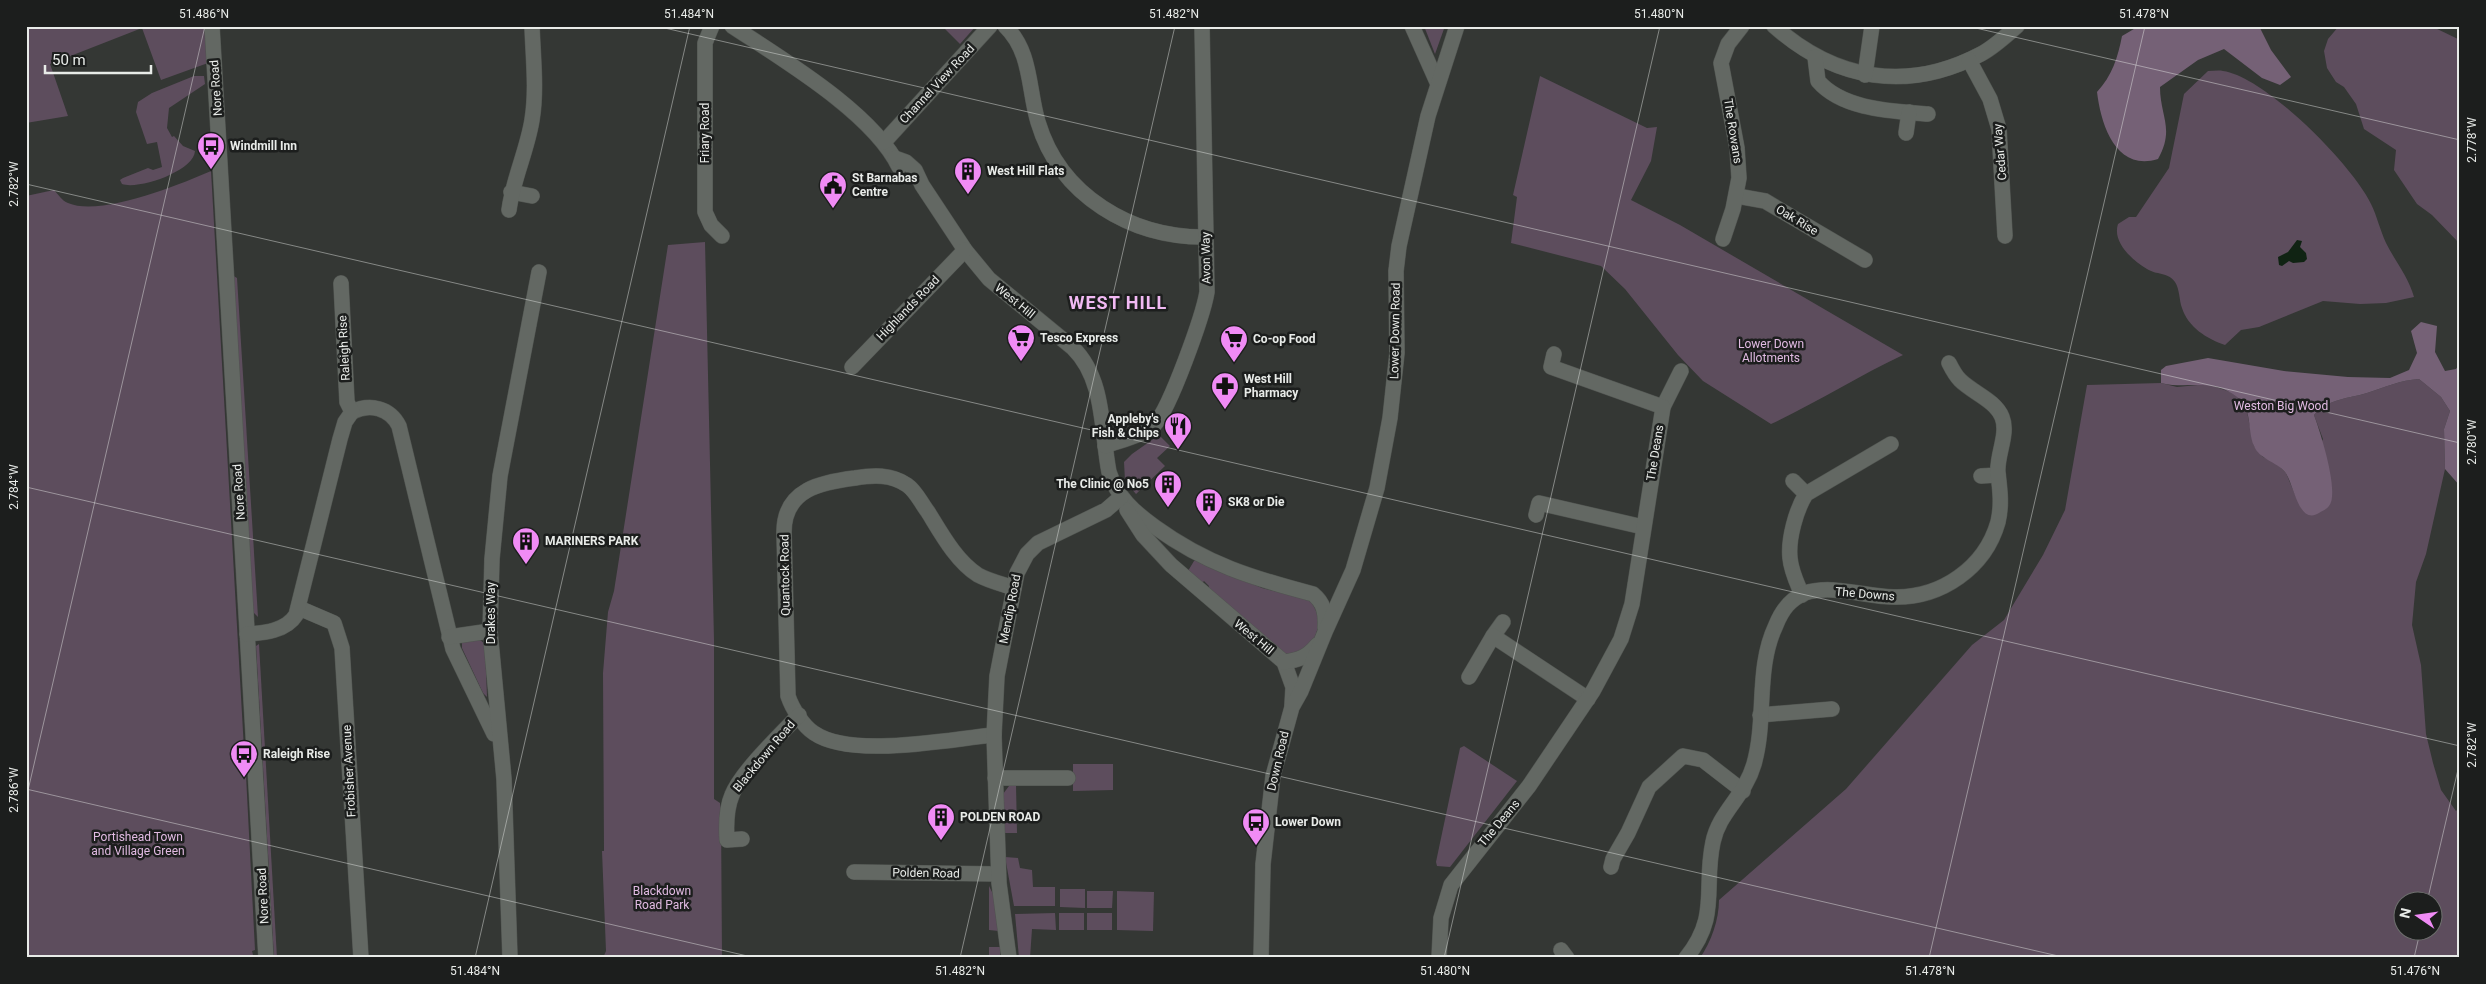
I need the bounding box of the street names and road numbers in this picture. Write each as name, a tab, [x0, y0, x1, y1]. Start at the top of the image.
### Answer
street label: Channel View Road	[897, 42, 977, 126]
street label: Nore Road	[207, 59, 225, 117]
street label: The Rowans	[1721, 97, 1745, 165]
street label: Friary Road	[698, 103, 712, 163]
street label: Cedar Way	[1991, 123, 2009, 181]
street label: Oak Rise	[1773, 202, 1821, 238]
street label: Avon Way	[1199, 231, 1213, 284]
street label: Highlands Road	[874, 273, 942, 343]
street label: West Hill	[992, 281, 1038, 321]
street label: Lower Down Road	[1387, 283, 1403, 379]
street label: Raleigh Rise	[335, 315, 353, 381]
street label: The Deans	[1644, 424, 1666, 482]
street label: Nore Road	[230, 463, 248, 521]
street label: Quantock Road	[777, 534, 793, 616]
street label: Mendip Road	[996, 573, 1024, 645]
street label: Drakes Way	[484, 582, 498, 644]
street label: The Downs	[1835, 584, 1895, 604]
street label: West Hill	[1231, 616, 1277, 658]
street label: Blackdown Road	[730, 717, 798, 795]
street label: Frobisher Avenue	[340, 725, 358, 817]
street label: Down Road	[1264, 730, 1292, 792]
street label: The Deans	[1475, 797, 1523, 849]
street label: Polden Road	[892, 865, 960, 881]
street label: Nore Road	[255, 868, 271, 924]

